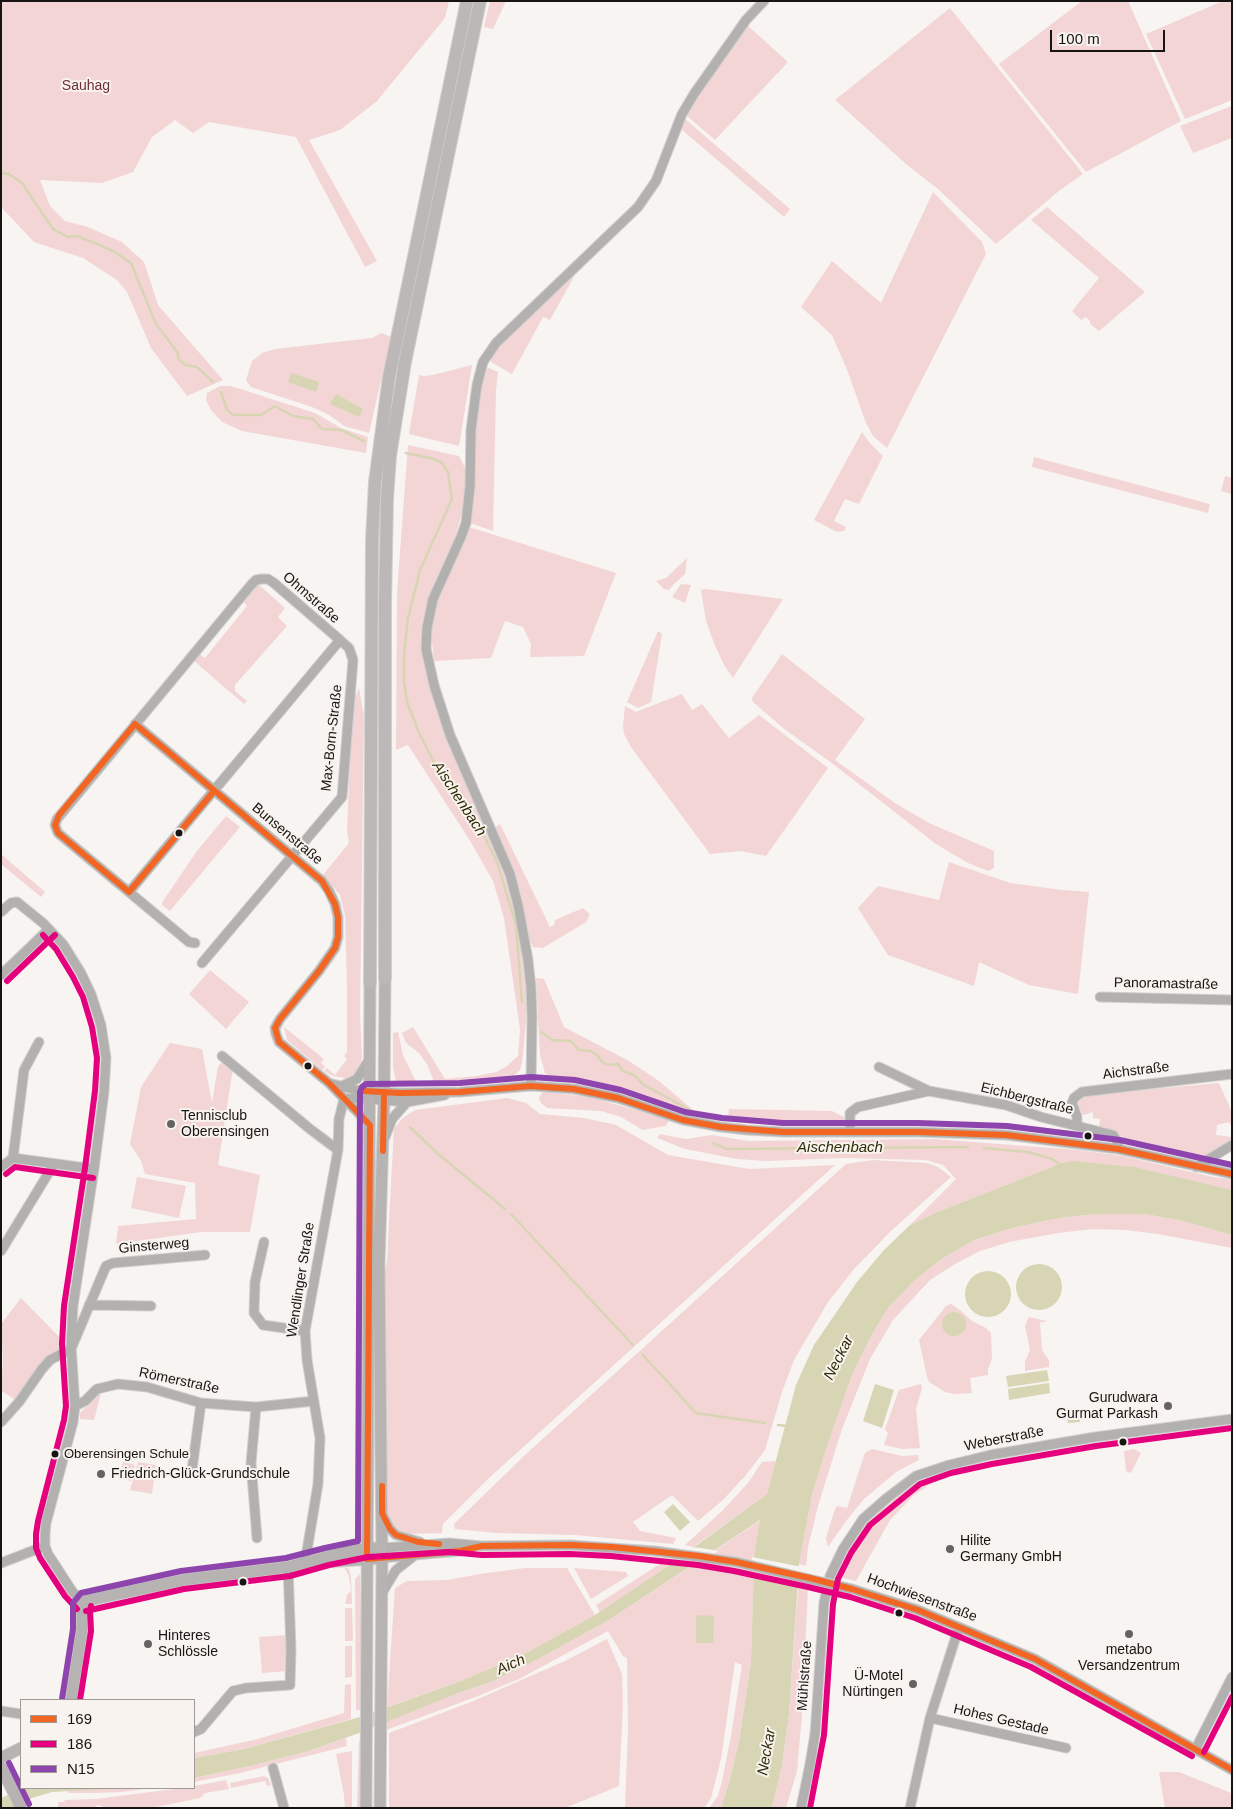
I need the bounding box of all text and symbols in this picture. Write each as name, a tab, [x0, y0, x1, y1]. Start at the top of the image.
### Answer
scale bar	[1053, 20, 1168, 52]
text: 100 m	[1058, 30, 1100, 47]
park label: Sauhag	[62, 78, 110, 94]
street label: Ohmstraße	[279, 569, 343, 627]
street label: Max-Born-Straße	[318, 684, 346, 792]
water label: Aischenbach	[428, 758, 490, 840]
street label: Bunsenstraße	[248, 800, 326, 868]
unlabelled marker	[174, 828, 184, 838]
street label: Panoramastraße	[1114, 975, 1218, 993]
street label: Aichstraße	[1102, 1059, 1170, 1083]
unlabelled marker	[303, 1061, 313, 1071]
street label: Eichbergstraße	[979, 1079, 1075, 1119]
place label: Tennisclub Oberensingen	[181, 1108, 269, 1140]
marker: Tennisclub Oberensingen	[165, 1118, 177, 1130]
unlabelled marker	[1083, 1131, 1093, 1141]
water label: Aischenbach	[797, 1139, 883, 1157]
street label: Wendlinger Straße	[284, 1221, 318, 1339]
street label: Ginsterweg	[118, 1235, 190, 1257]
water label: Neckar	[820, 1333, 858, 1383]
street label: Römerstraße	[137, 1364, 221, 1398]
place label: Gurudwara Gurmat Parkash	[1056, 1390, 1158, 1422]
marker: Gurudwara Gurmat Parkash	[1162, 1400, 1174, 1412]
street label: Weberstraße	[963, 1423, 1045, 1455]
unlabelled marker	[1118, 1437, 1128, 1447]
place label: Oberensingen Schule	[64, 1446, 189, 1462]
marker: Oberensingen Schule	[50, 1449, 60, 1459]
place label: Friedrich-Glück-Grundschule	[111, 1466, 290, 1482]
marker: Friedrich-Glück-Grundschule	[95, 1468, 107, 1480]
place label: Hilite Germany GmbH	[960, 1533, 1062, 1565]
marker: Hilite Germany GmbH	[944, 1543, 956, 1555]
street label: Hochwiesenstraße	[865, 1570, 979, 1626]
unlabelled marker	[238, 1577, 248, 1587]
unlabelled marker	[894, 1608, 904, 1618]
place label: Hinteres Schlössle	[158, 1628, 218, 1660]
marker: metabo Versandzentrum	[1123, 1628, 1135, 1640]
marker: Hinteres Schlössle	[142, 1638, 154, 1650]
street label: Mühlstraße	[794, 1640, 816, 1712]
place label: metabo Versandzentrum	[1078, 1642, 1180, 1674]
water label: Aich	[494, 1651, 528, 1679]
place label: Ü-Motel Nürtingen	[842, 1668, 903, 1700]
marker: Ü-Motel Nürtingen	[907, 1678, 919, 1690]
legend	[20, 1699, 195, 1789]
street label: Hohes Gestade	[952, 1701, 1050, 1739]
text: 169	[67, 1710, 92, 1727]
water label: Neckar	[754, 1727, 780, 1777]
text: 186	[67, 1735, 92, 1752]
text: N15	[67, 1760, 95, 1777]

